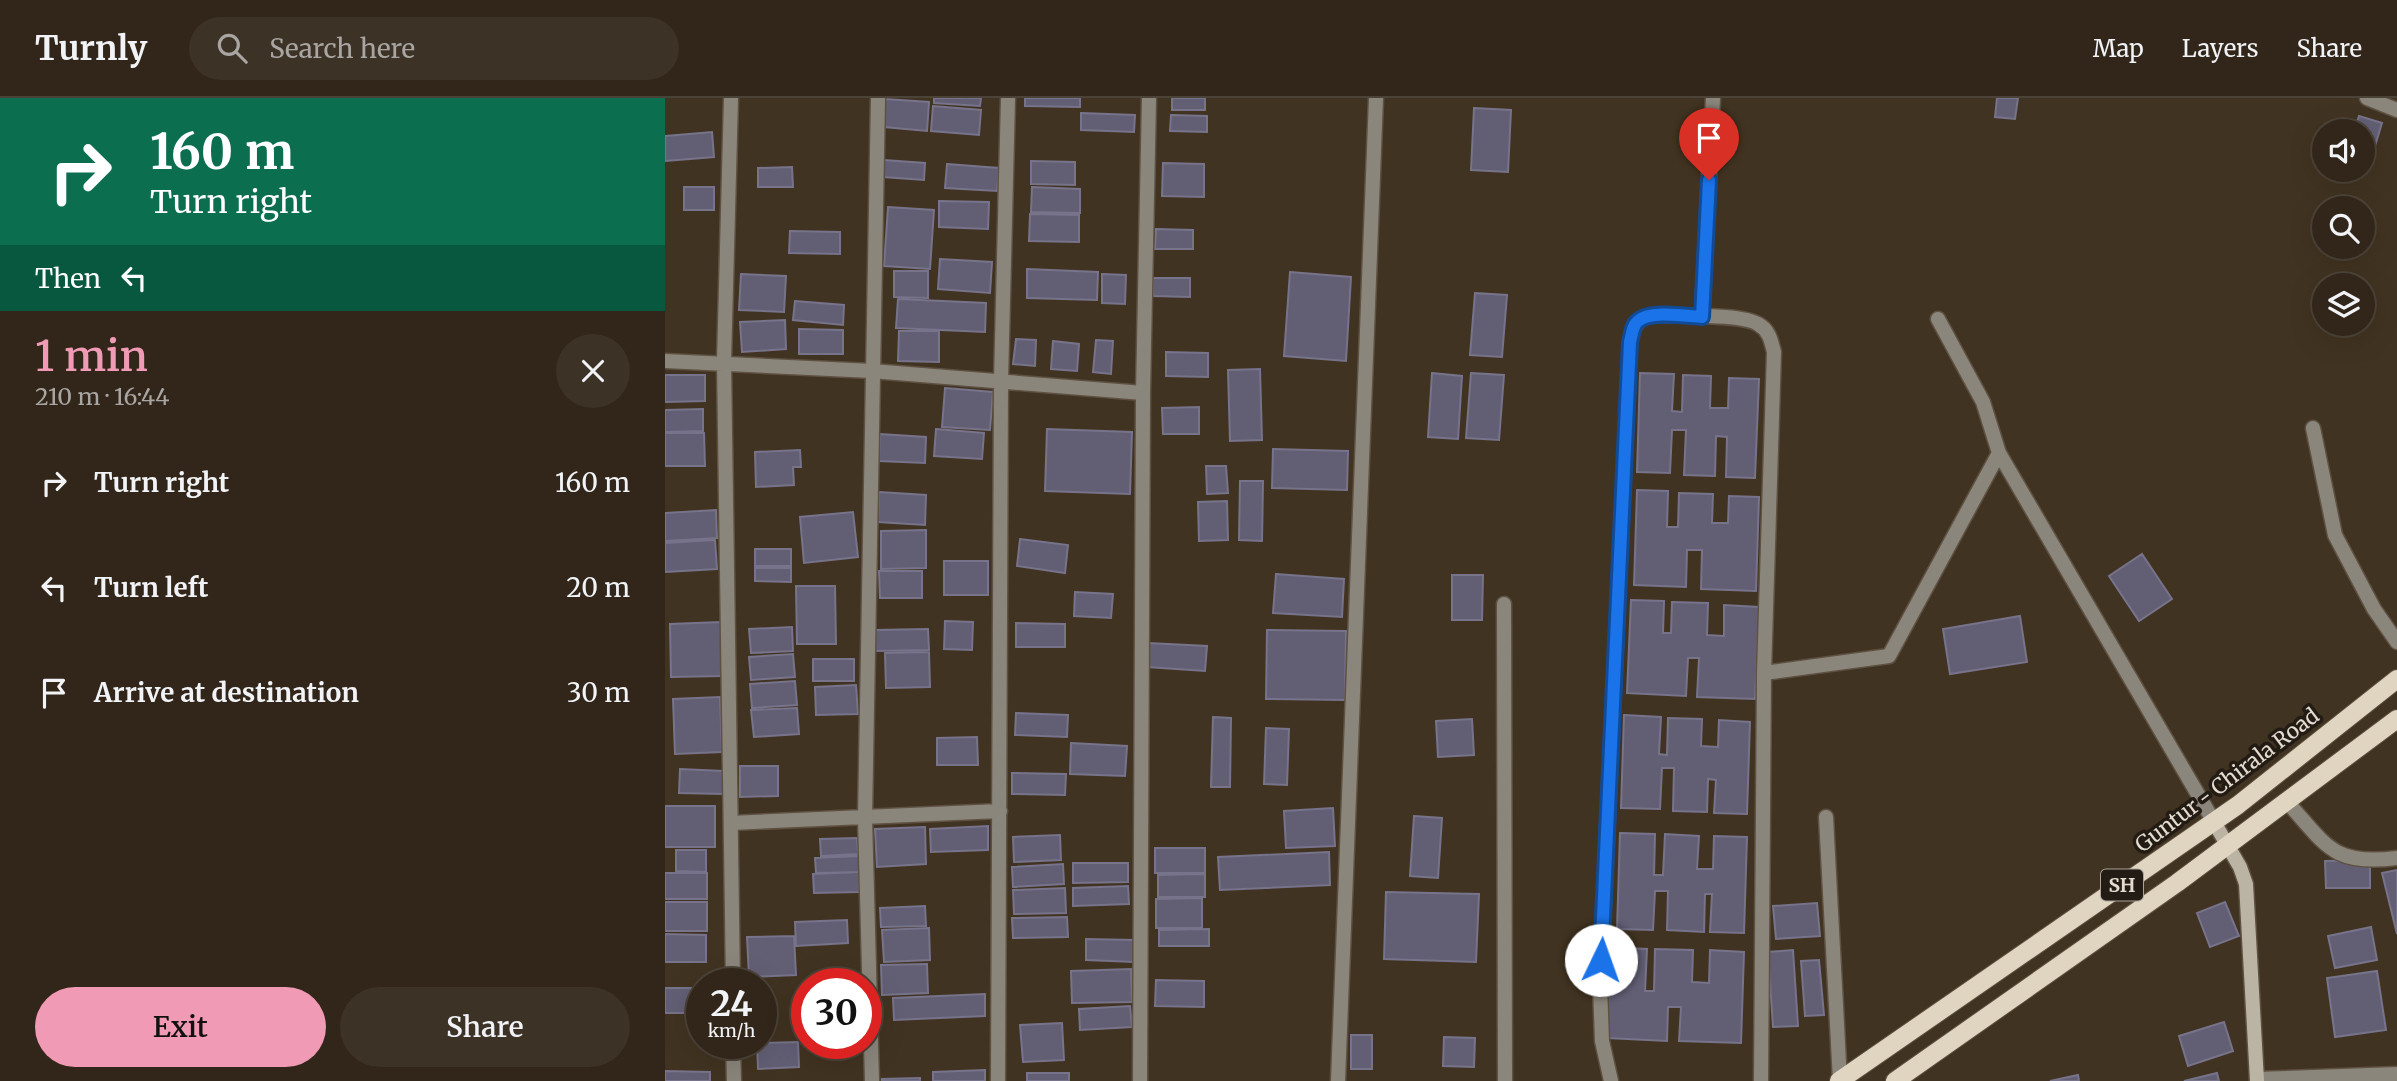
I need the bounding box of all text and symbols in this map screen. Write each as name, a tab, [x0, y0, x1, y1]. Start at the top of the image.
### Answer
search box	[189, 17, 679, 80]
text: Turnly	[35, 28, 147, 69]
icon: search	[213, 29, 251, 67]
text: Search here	[269, 32, 415, 65]
text: Map	[2093, 33, 2144, 64]
text: Layers	[2182, 33, 2258, 64]
text: Share	[2296, 33, 2362, 64]
pin	[1679, 108, 1739, 180]
icon: arrive	[1690, 119, 1728, 157]
map controls	[2312, 119, 2375, 336]
button: sound	[2312, 119, 2375, 182]
text: 160 m	[150, 121, 294, 182]
icon: right	[35, 126, 126, 217]
text: Turn right	[150, 182, 312, 222]
button: search	[2312, 196, 2375, 259]
icon: left	[115, 259, 153, 297]
text: Then	[35, 262, 101, 295]
button: layers	[2312, 273, 2375, 336]
text: 1 min	[35, 330, 148, 382]
button: close	[556, 334, 630, 408]
text: 210 m · 16:44	[35, 382, 169, 411]
icon: right	[35, 464, 73, 502]
text: Turn right	[94, 466, 229, 499]
text: 160 m	[555, 466, 630, 499]
icon: left	[35, 569, 73, 607]
text: Turn left	[94, 571, 208, 604]
text: 20 m	[566, 571, 630, 604]
icon: arrive	[35, 674, 73, 712]
text: Arrive at destination	[94, 676, 359, 709]
text: 30 m	[567, 676, 630, 709]
street label: Guntur - Chirala Road	[2130, 702, 2325, 858]
road number: SH	[2101, 870, 2143, 900]
position arrow	[1564, 923, 1638, 997]
speed limit sign: 30	[791, 968, 882, 1059]
text: 24	[710, 982, 753, 1026]
button: Exit	[35, 987, 326, 1067]
button: Share	[340, 987, 630, 1067]
text: km/h	[708, 1019, 755, 1042]

